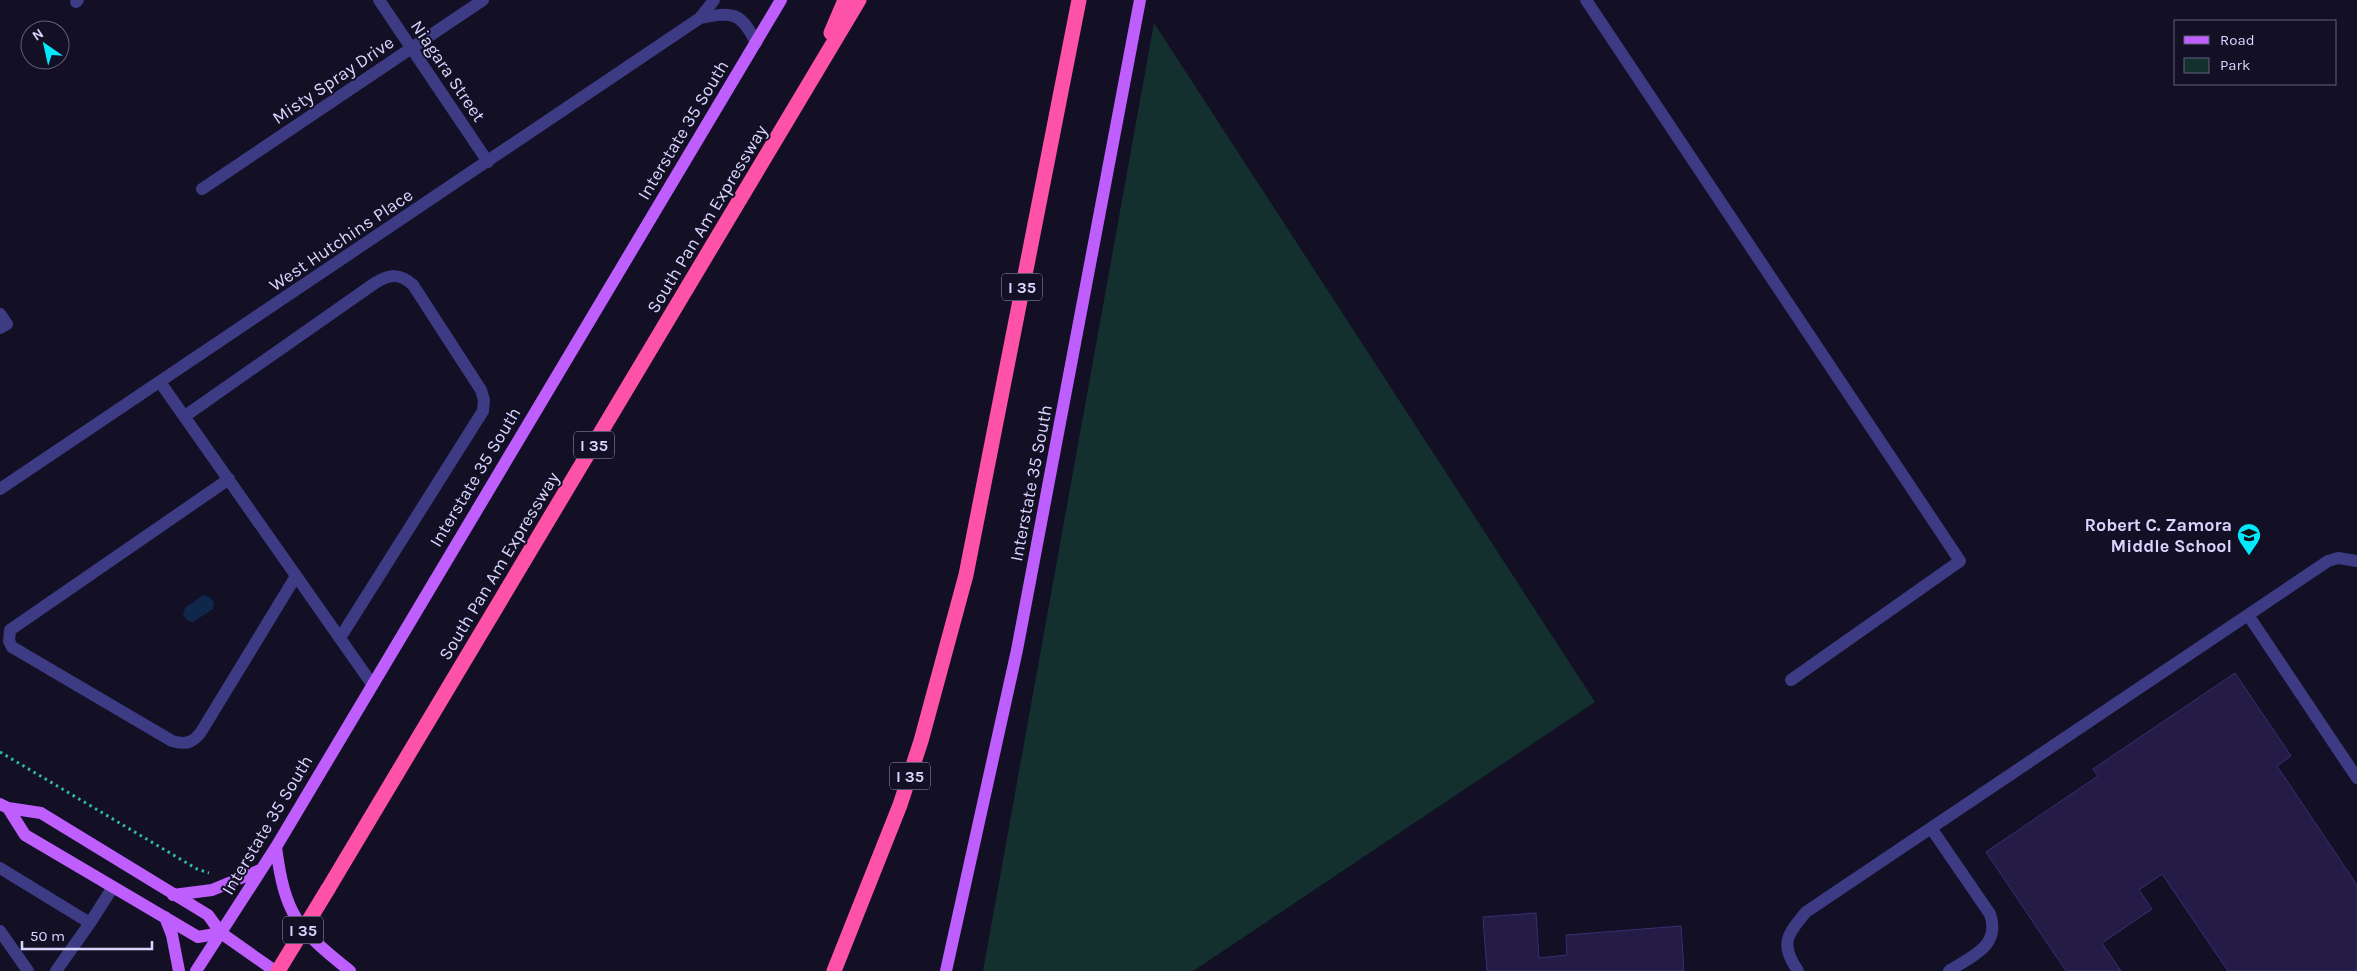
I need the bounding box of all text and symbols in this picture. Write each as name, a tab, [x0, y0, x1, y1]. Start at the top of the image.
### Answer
street label: Niagara Street	[406, 16, 490, 126]
north arrow	[20, 20, 70, 70]
legend	[2174, 20, 2337, 85]
text: N	[29, 25, 47, 44]
street label: Misty Spray Drive	[268, 31, 398, 129]
text: Road	[2220, 31, 2255, 49]
street label: Interstate 35 South	[633, 56, 733, 204]
text: Park	[2220, 56, 2250, 74]
street label: South Pan Am Expressway	[642, 120, 772, 317]
street label: West Hutchins Place	[265, 184, 417, 296]
road number: I 35	[1002, 274, 1042, 300]
street label: Interstate 35 South	[425, 403, 525, 551]
street label: Interstate 35 South	[1005, 403, 1057, 563]
road number: I 35	[574, 432, 614, 458]
street label: South Pan Am Expressway	[434, 467, 564, 664]
place label: Robert C. Zamora Middle School	[2084, 514, 2232, 557]
school or university icon: Robert C. Zamora Middle School	[2236, 522, 2262, 556]
street label: Interstate 35 South	[217, 751, 317, 899]
road number: I 35	[890, 762, 930, 789]
road number: I 35	[283, 916, 323, 944]
scale bar	[22, 918, 152, 950]
text: 50 m	[30, 927, 65, 945]

